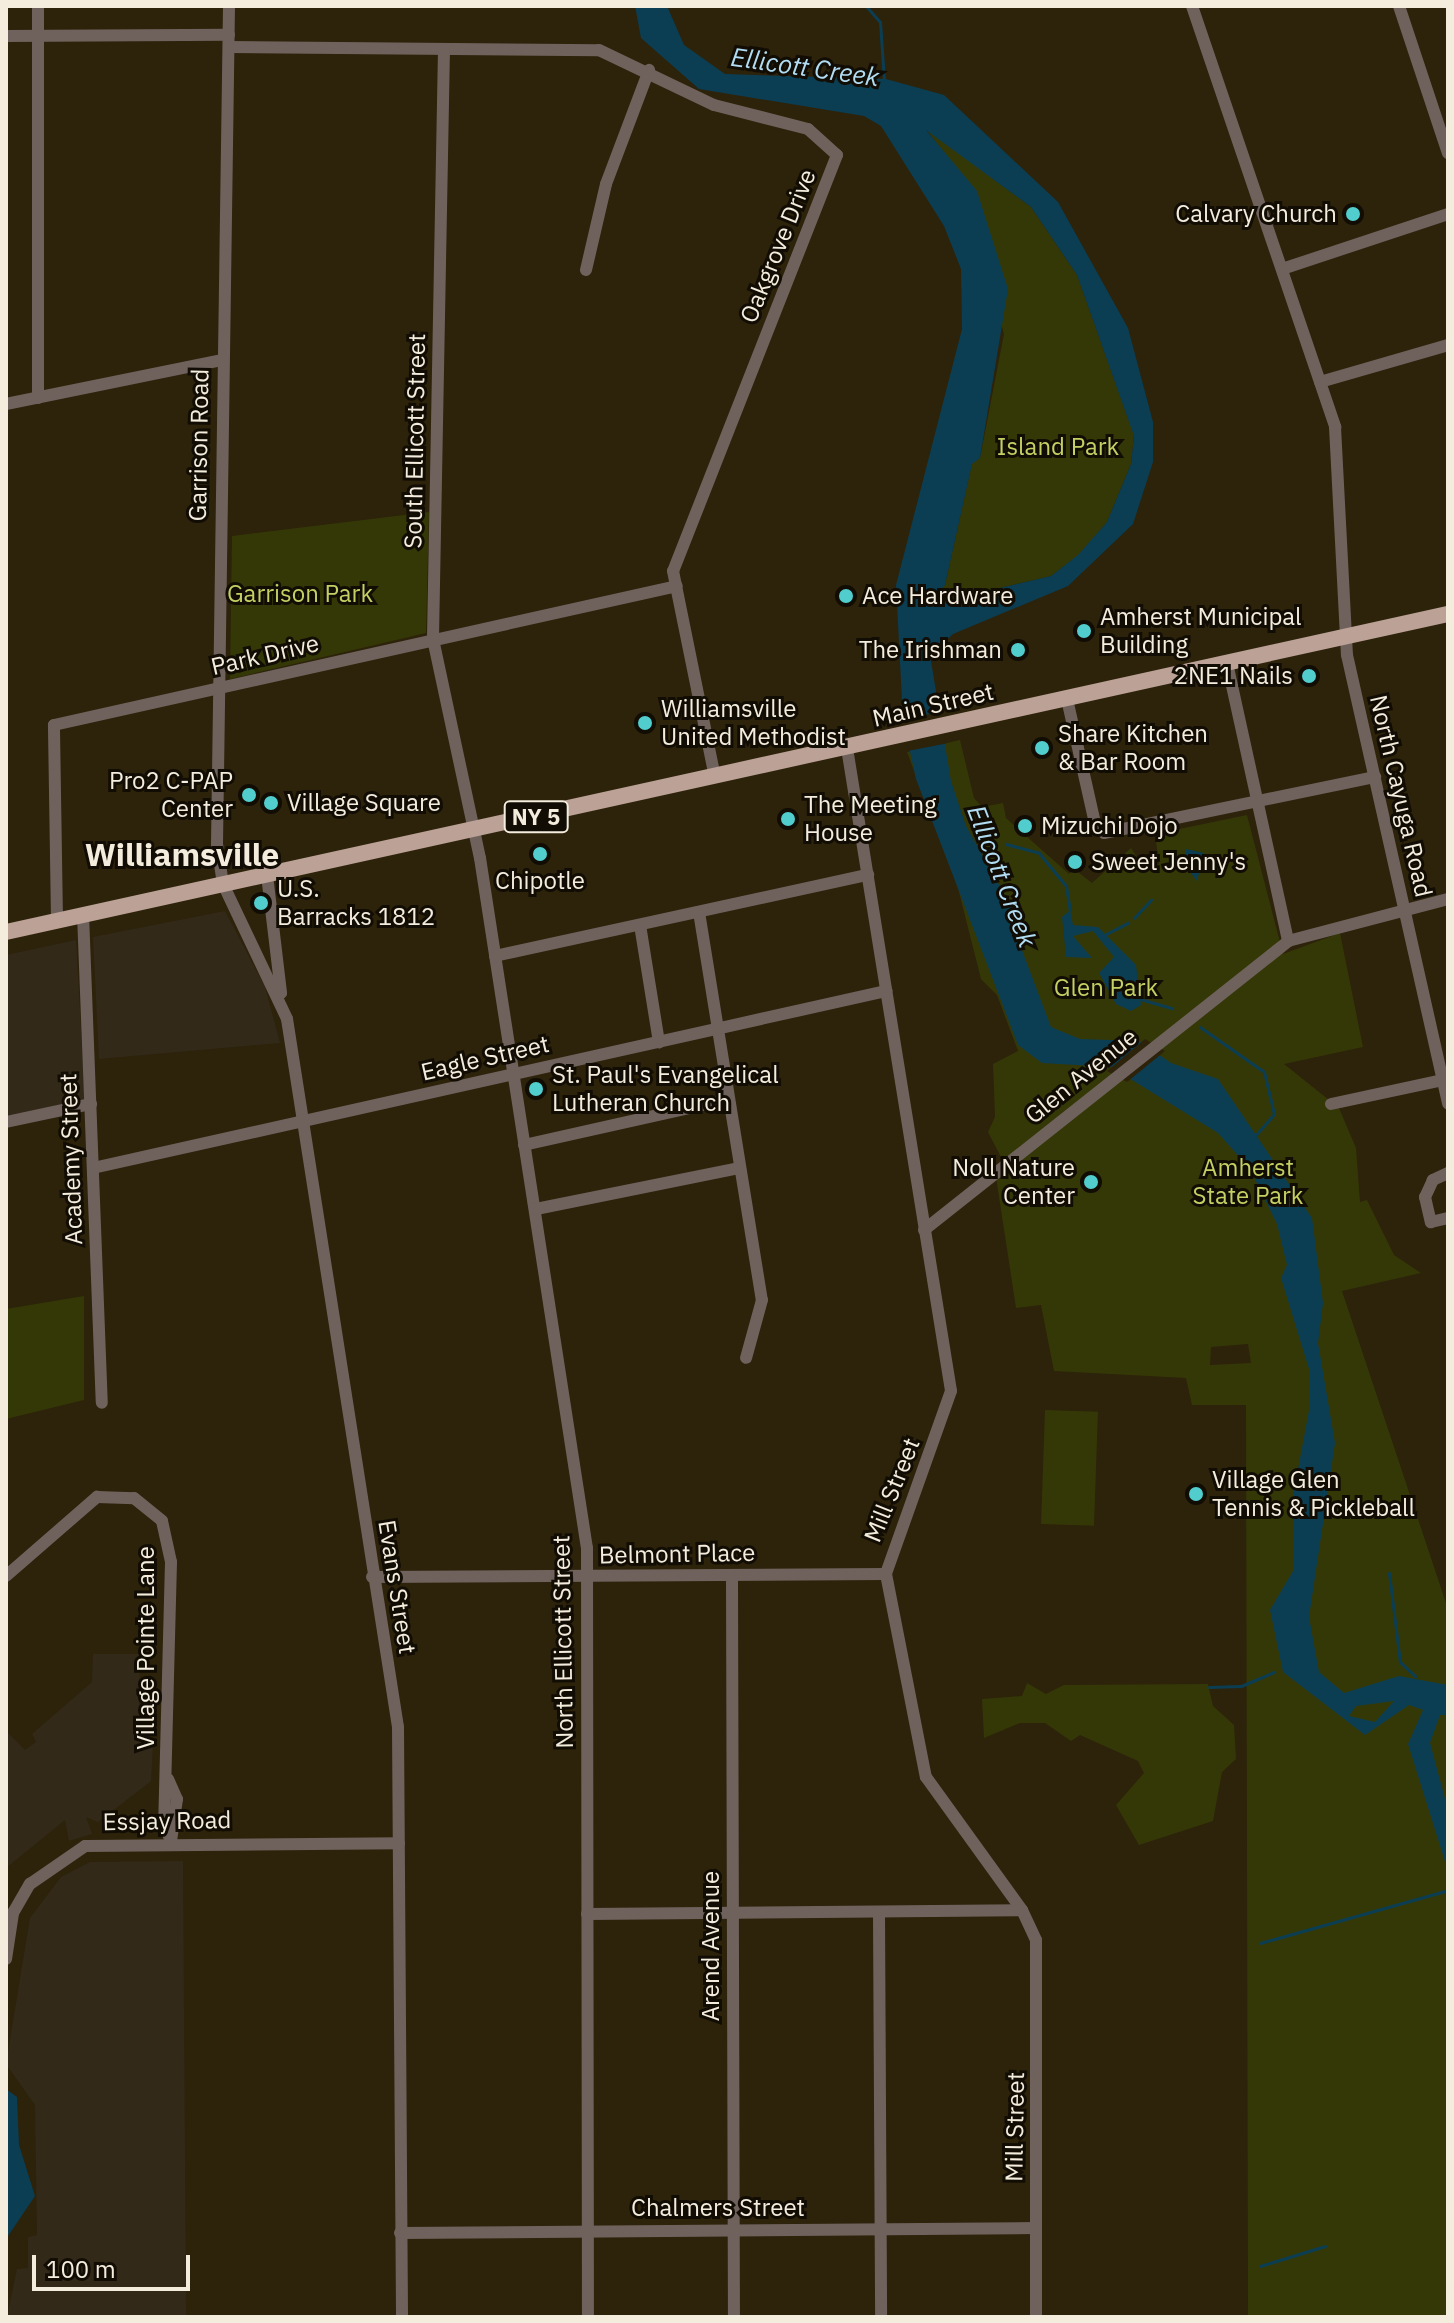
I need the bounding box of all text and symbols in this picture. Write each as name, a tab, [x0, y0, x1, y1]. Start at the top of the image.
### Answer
water label: Ellicott Creek	[729, 41, 881, 93]
street label: Oakgrove Drive	[734, 165, 822, 327]
place label: Calvary Church	[1175, 200, 1337, 228]
marker: Calvary Church	[1344, 205, 1362, 223]
street label: South Ellicott Street	[399, 333, 431, 549]
street label: Garrison Road	[183, 368, 215, 522]
park label: Island Park	[997, 433, 1119, 461]
park label: Garrison Park	[227, 580, 373, 608]
place label: Ace Hardware	[862, 582, 1013, 610]
marker: Ace Hardware	[837, 587, 855, 605]
place label: Amherst Municipal Building	[1100, 603, 1302, 659]
marker: Amherst Municipal Building	[1075, 622, 1093, 640]
street label: Park Drive	[208, 629, 322, 681]
place label: The Irishman	[859, 636, 1002, 664]
marker: The Irishman	[1009, 641, 1027, 659]
place label: 2NE1 Nails	[1174, 662, 1293, 690]
marker: 2NE1 Nails	[1300, 667, 1318, 685]
street label: Main Street	[870, 677, 996, 733]
street label: North Cayuga Road	[1364, 692, 1438, 900]
place label: Williamsville United Methodist	[661, 695, 846, 751]
marker: Williamsville United Methodist	[636, 714, 654, 732]
place label: Share Kitchen & Bar Room	[1058, 720, 1208, 776]
marker: Share Kitchen & Bar Room	[1033, 739, 1051, 757]
place label: Pro2 C-PAP Center	[109, 767, 233, 823]
marker: Pro2 C-PAP Center	[240, 786, 258, 804]
place label: Village Square	[287, 789, 441, 817]
place label: The Meeting House	[804, 791, 937, 847]
marker: Village Square	[262, 794, 280, 812]
road number: NY 5	[502, 799, 570, 835]
water label: Ellicott Creek	[961, 801, 1043, 951]
marker: The Meeting House	[779, 810, 797, 828]
place label: Mizuchi Dojo	[1041, 812, 1178, 840]
marker: Mizuchi Dojo	[1016, 817, 1034, 835]
district label: Williamsville	[85, 835, 279, 873]
marker: Chipotle	[531, 845, 549, 863]
place label: Sweet Jenny's	[1091, 848, 1246, 876]
marker: Sweet Jenny's	[1066, 853, 1084, 871]
place label: Chipotle	[495, 867, 585, 895]
place label: U.S. Barracks 1812	[277, 875, 435, 931]
marker: U.S. Barracks 1812	[252, 894, 270, 912]
park label: Glen Park	[1054, 974, 1158, 1002]
street label: Glen Avenue	[1019, 1022, 1143, 1130]
street label: Eagle Street	[418, 1029, 552, 1087]
place label: St. Paul's Evangelical Lutheran Church	[552, 1061, 779, 1117]
street label: Academy Street	[54, 1073, 88, 1245]
marker: St. Paul's Evangelical Lutheran Church	[527, 1080, 545, 1098]
place label: Noll Nature Center	[952, 1154, 1075, 1210]
park label: Amherst State Park	[1193, 1154, 1303, 1210]
marker: Noll Nature Center	[1082, 1173, 1100, 1191]
street label: Mill Street	[858, 1434, 926, 1546]
place label: Village Glen Tennis & Pickleball	[1212, 1466, 1415, 1522]
marker: Village Glen Tennis & Pickleball	[1187, 1485, 1205, 1503]
street label: Evans Street	[372, 1518, 422, 1656]
street label: North Ellicott Street	[547, 1535, 579, 1749]
street label: Belmont Place	[599, 1538, 755, 1570]
street label: Village Pointe Lane	[132, 1546, 160, 1750]
street label: Essjay Road	[102, 1805, 232, 1837]
street label: Arend Avenue	[697, 1871, 725, 2021]
street label: Mill Street	[1000, 2072, 1030, 2182]
street label: Chalmers Street	[631, 2194, 805, 2222]
scale bar	[36, 2239, 194, 2289]
text: 100 m	[46, 2253, 116, 2285]

